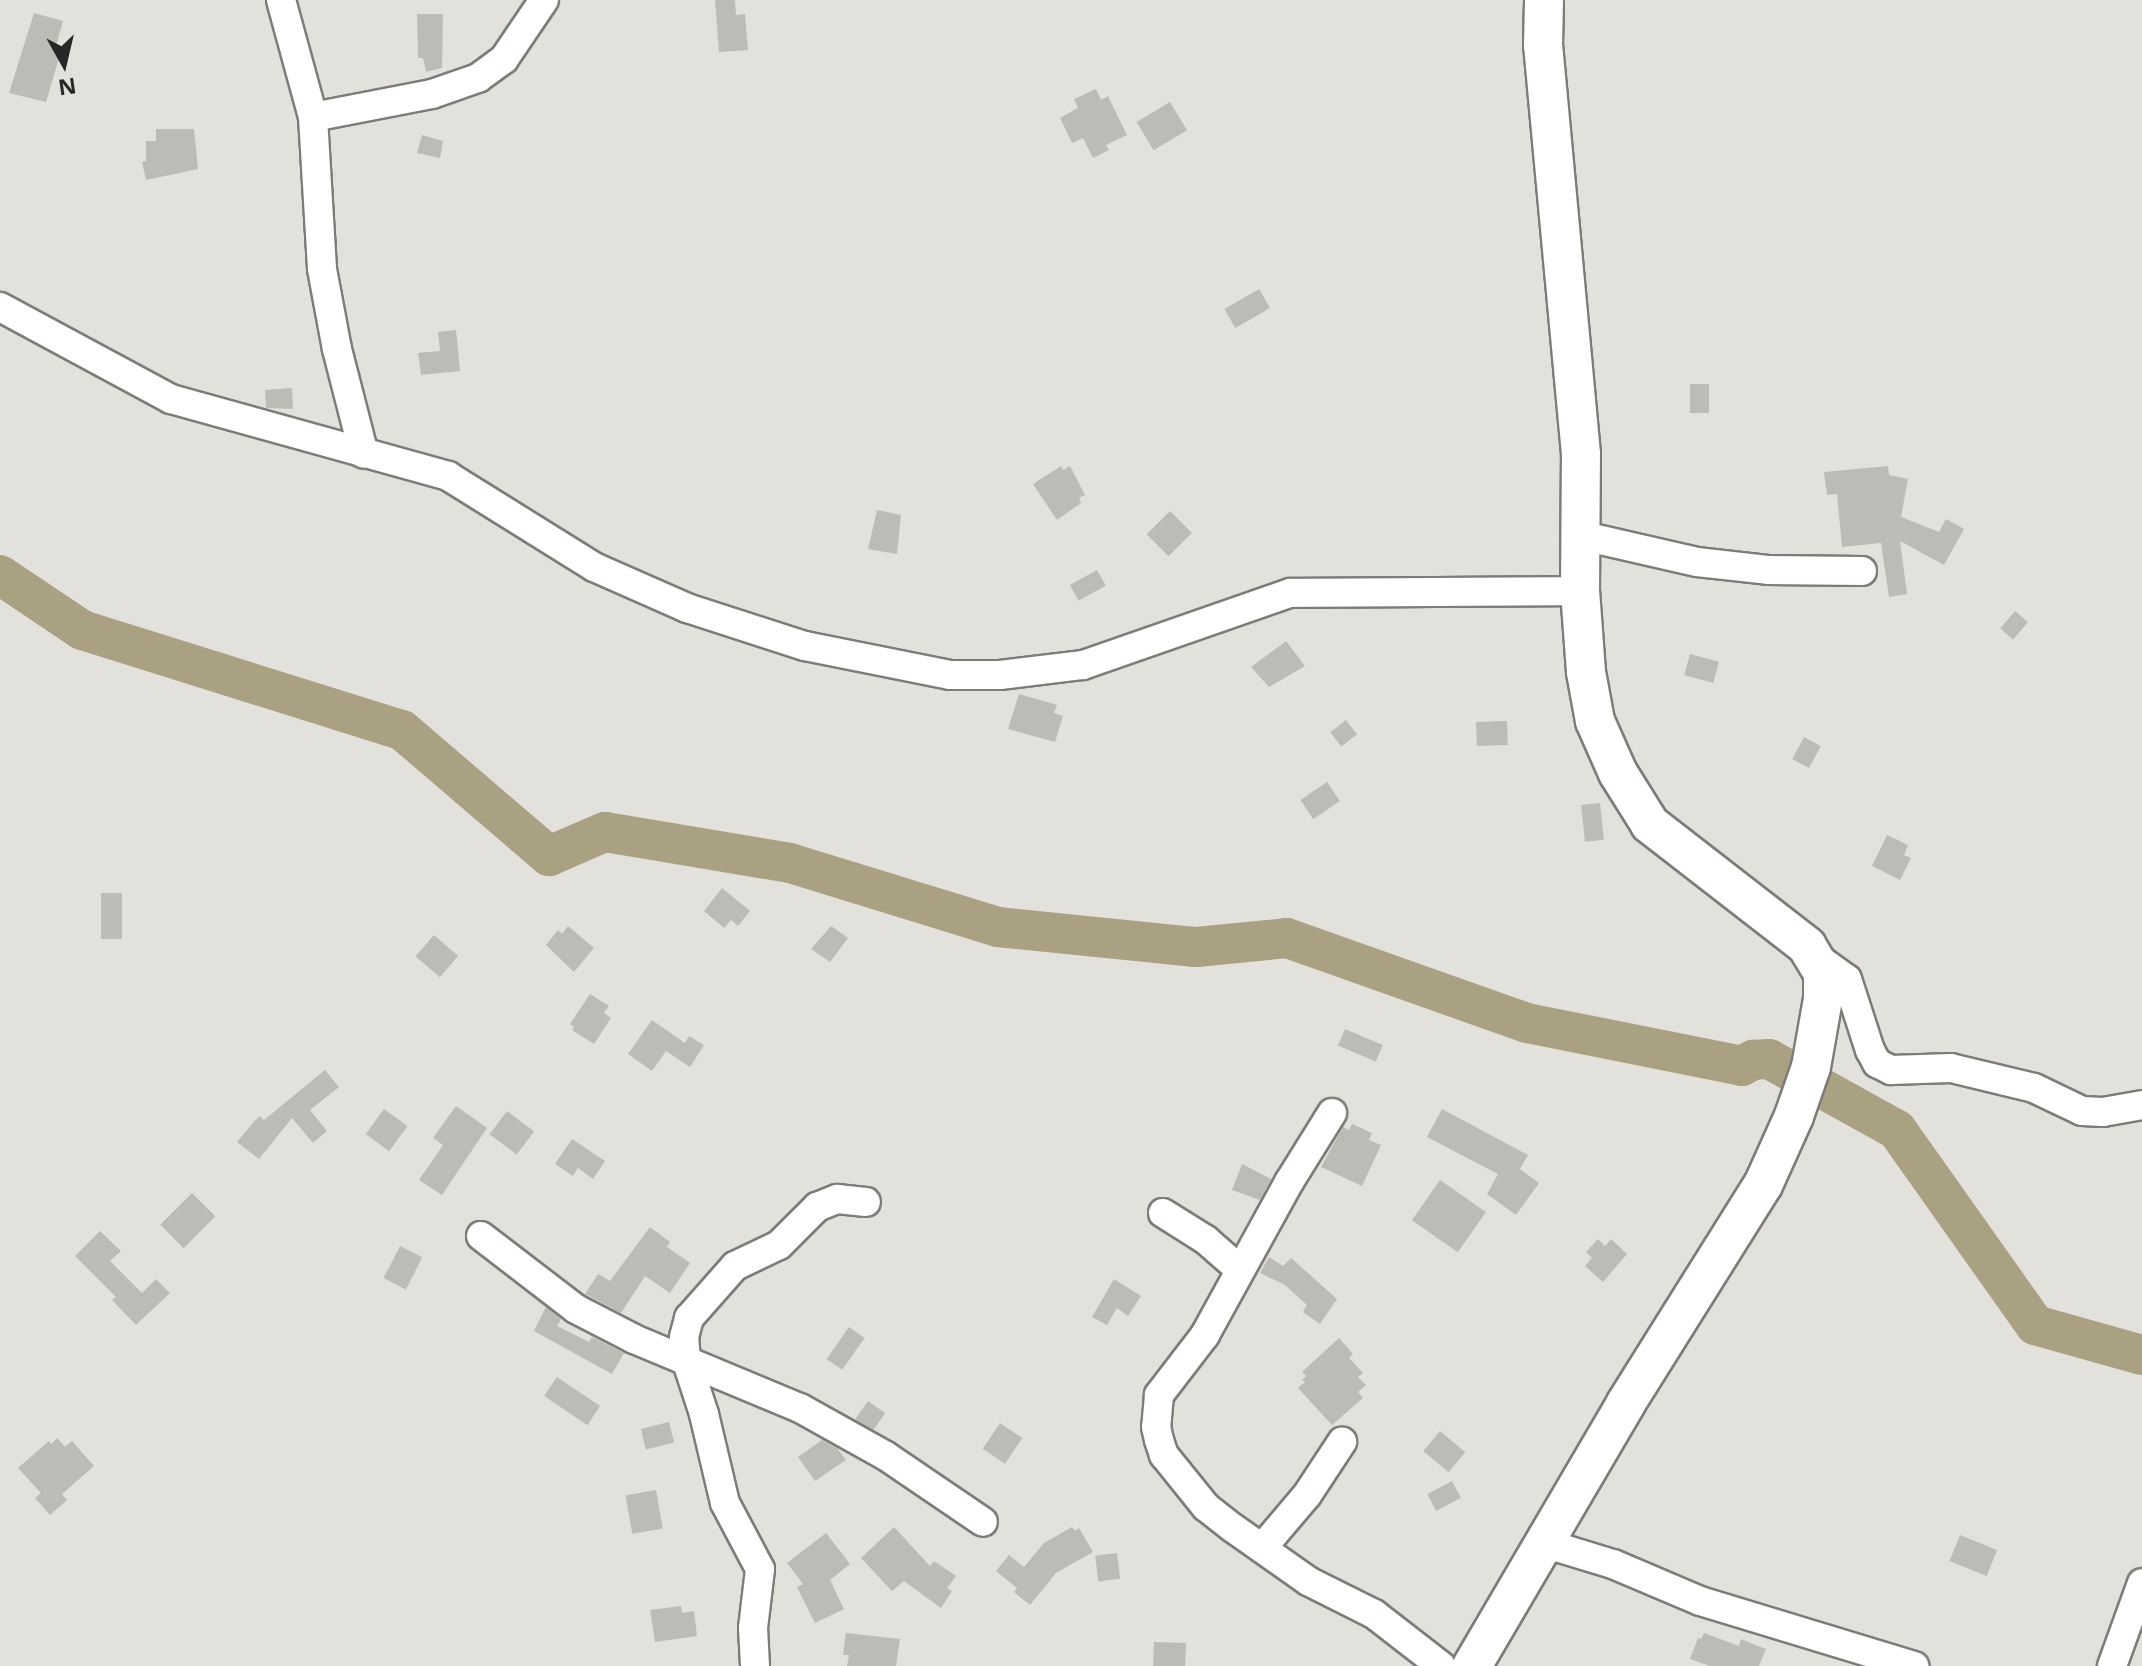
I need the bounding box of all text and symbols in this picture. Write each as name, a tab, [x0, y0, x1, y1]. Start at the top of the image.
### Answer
north arrow	[24, 24, 104, 104]
text: N	[56, 72, 78, 104]

